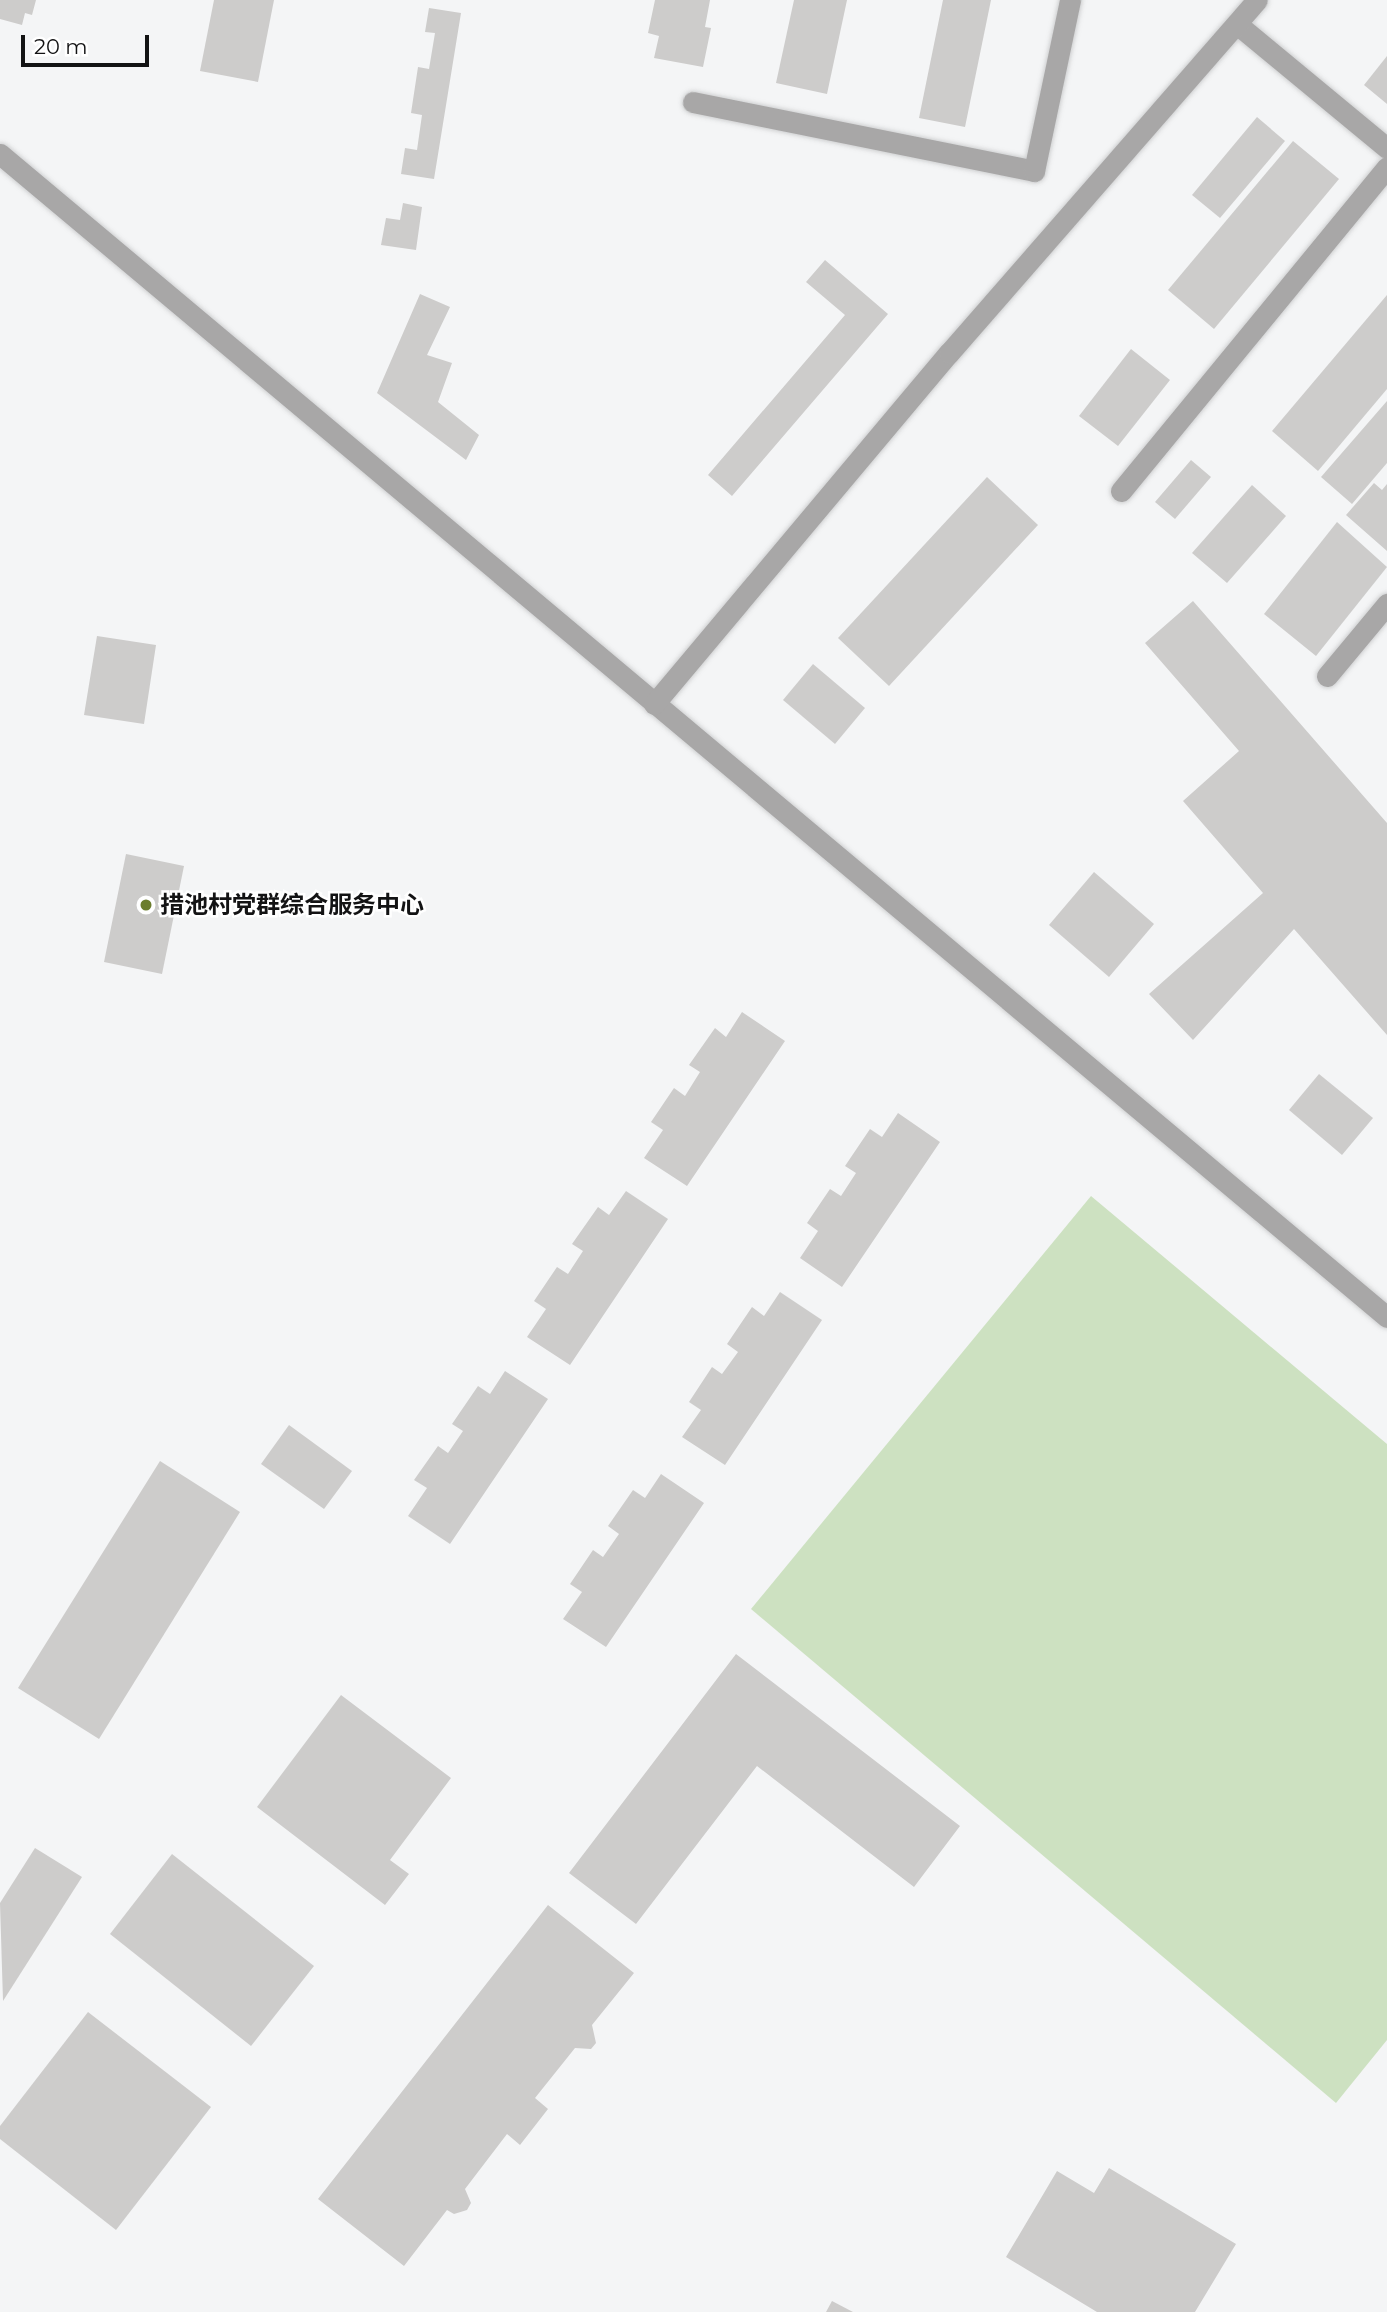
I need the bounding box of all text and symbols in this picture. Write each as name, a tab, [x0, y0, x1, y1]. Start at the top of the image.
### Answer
scale bar	[24, 21, 152, 65]
text: 20 m	[34, 34, 88, 59]
place label: 措池村党群综合服务中心	[160, 891, 424, 919]
marker: 措池村党群综合服务中心	[138, 897, 154, 913]

